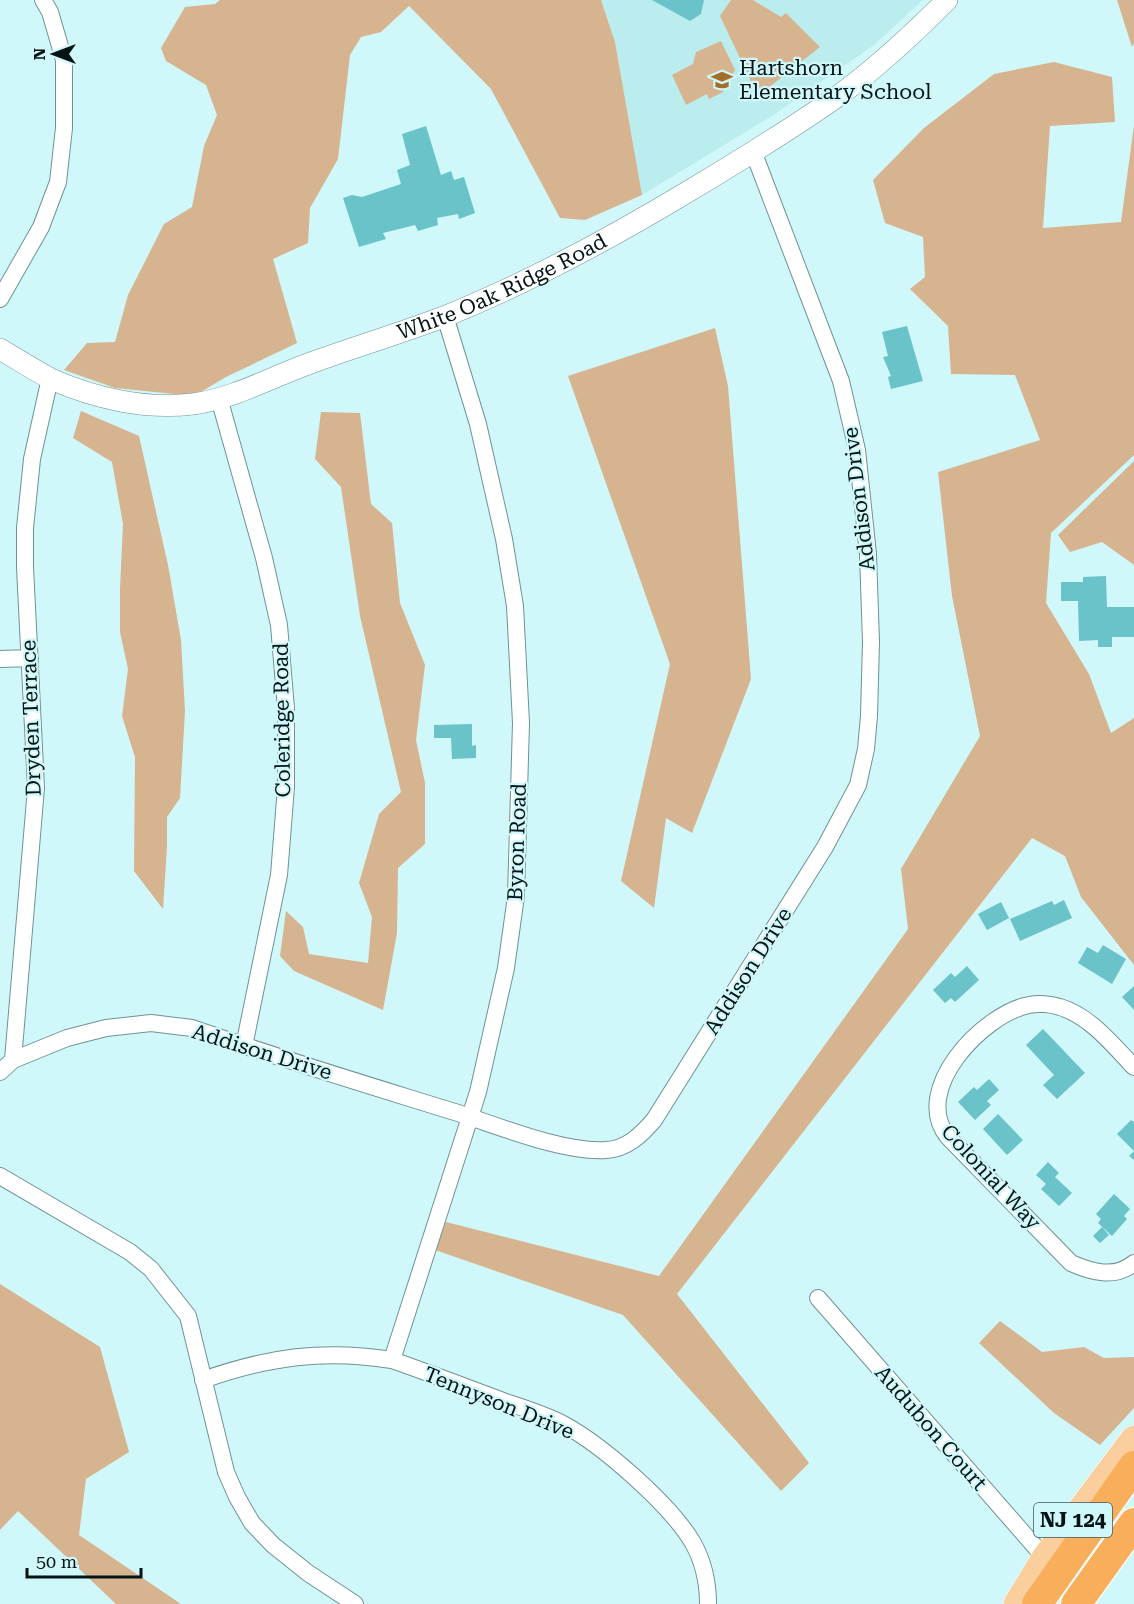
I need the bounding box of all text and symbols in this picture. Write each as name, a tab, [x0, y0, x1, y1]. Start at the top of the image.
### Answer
north arrow	[24, 24, 84, 84]
text: N	[30, 48, 49, 60]
place label: Hartshorn Elementary School	[739, 56, 932, 104]
school or university icon: Hartshorn Elementary School	[710, 68, 734, 92]
street label: White Oak Ridge Road	[394, 229, 611, 345]
street label: Addison Drive	[838, 426, 880, 572]
street label: Dryden Terrace	[16, 639, 46, 797]
street label: Coleridge Road	[269, 642, 295, 798]
street label: Byron Road	[503, 782, 531, 901]
street label: Addison Drive	[699, 903, 797, 1039]
street label: Addison Drive	[189, 1019, 335, 1085]
street label: Colonial Way	[936, 1120, 1046, 1235]
street label: Audubon Court	[870, 1361, 992, 1495]
street label: Tennyson Drive	[420, 1362, 578, 1444]
road number: NJ 124	[1034, 1503, 1112, 1537]
scale bar	[27, 1541, 141, 1579]
text: 50 m	[36, 1551, 77, 1572]

